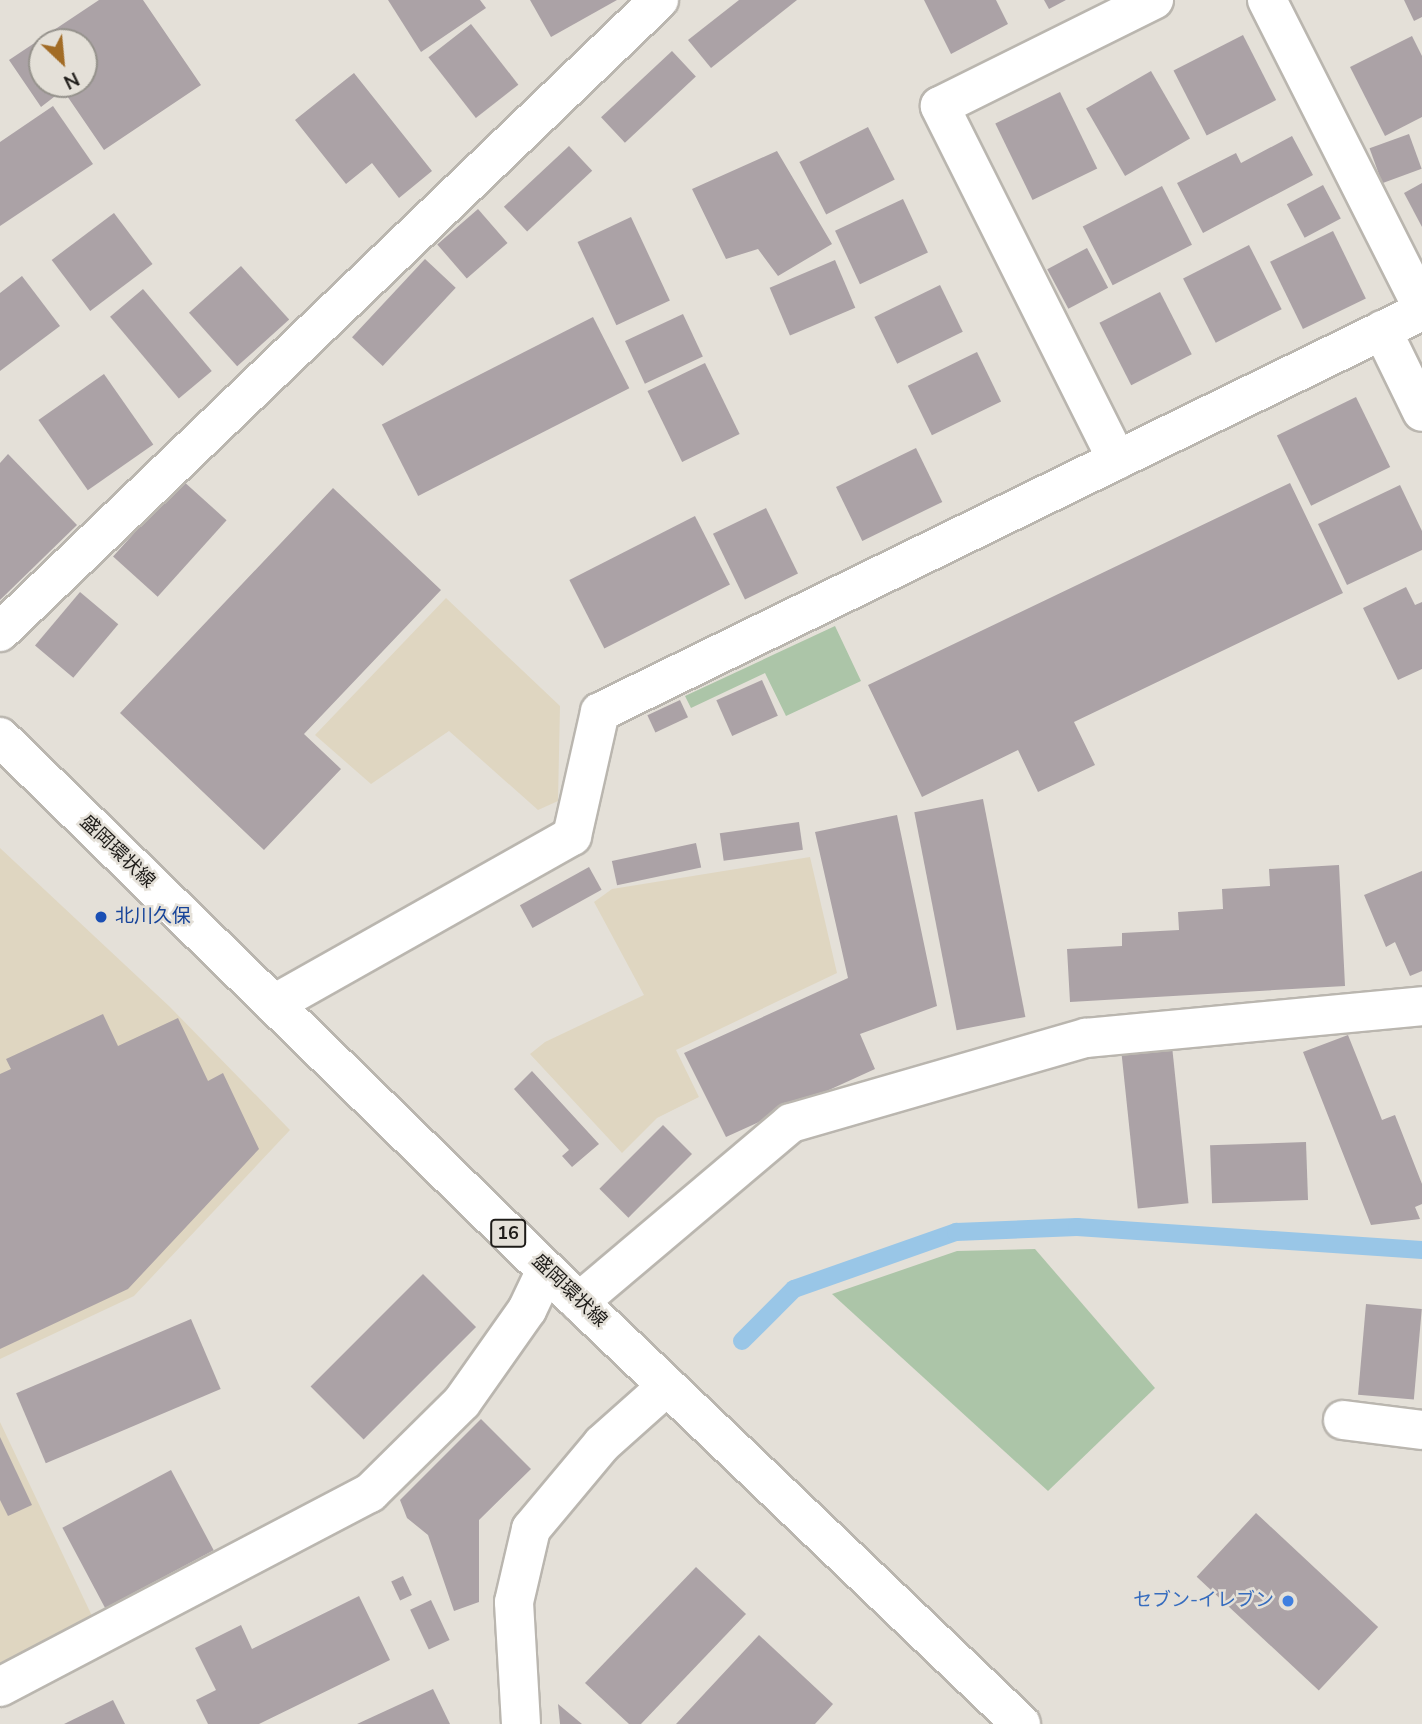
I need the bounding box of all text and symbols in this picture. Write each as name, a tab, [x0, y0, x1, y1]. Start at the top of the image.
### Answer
north arrow	[28, 28, 98, 98]
text: N	[59, 65, 83, 95]
street label: 盛岡環状線	[75, 811, 159, 893]
place label: 北川久保	[115, 906, 191, 928]
marker: 北川久保	[93, 909, 109, 925]
road number: 16	[489, 1218, 527, 1248]
street label: 盛岡環状線	[527, 1250, 611, 1332]
place label: セブン-イレブン	[1133, 1590, 1274, 1612]
marker: セブン-イレブン	[1280, 1593, 1296, 1609]

